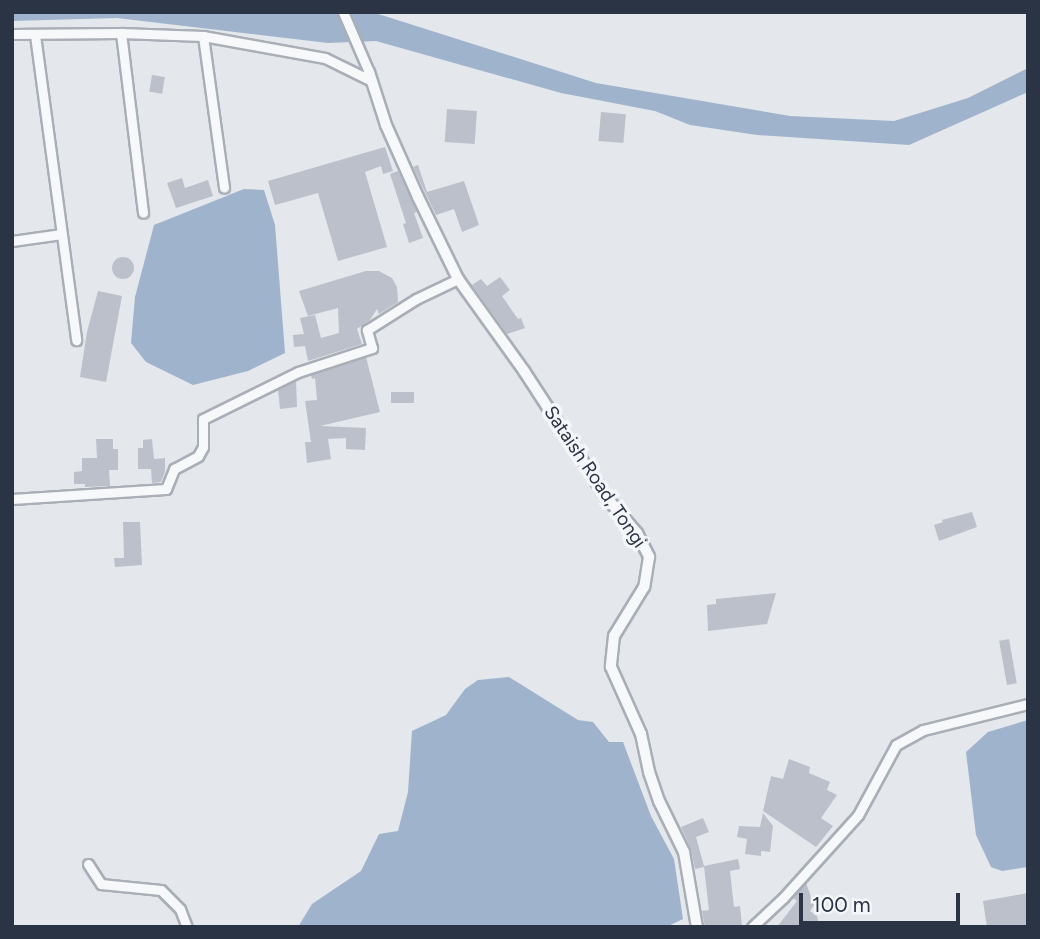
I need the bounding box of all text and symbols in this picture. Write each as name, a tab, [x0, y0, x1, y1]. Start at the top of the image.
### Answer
street label: Sataish Road, Tongi	[539, 402, 651, 552]
scale bar	[802, 880, 963, 924]
text: 100 m	[812, 892, 871, 917]

